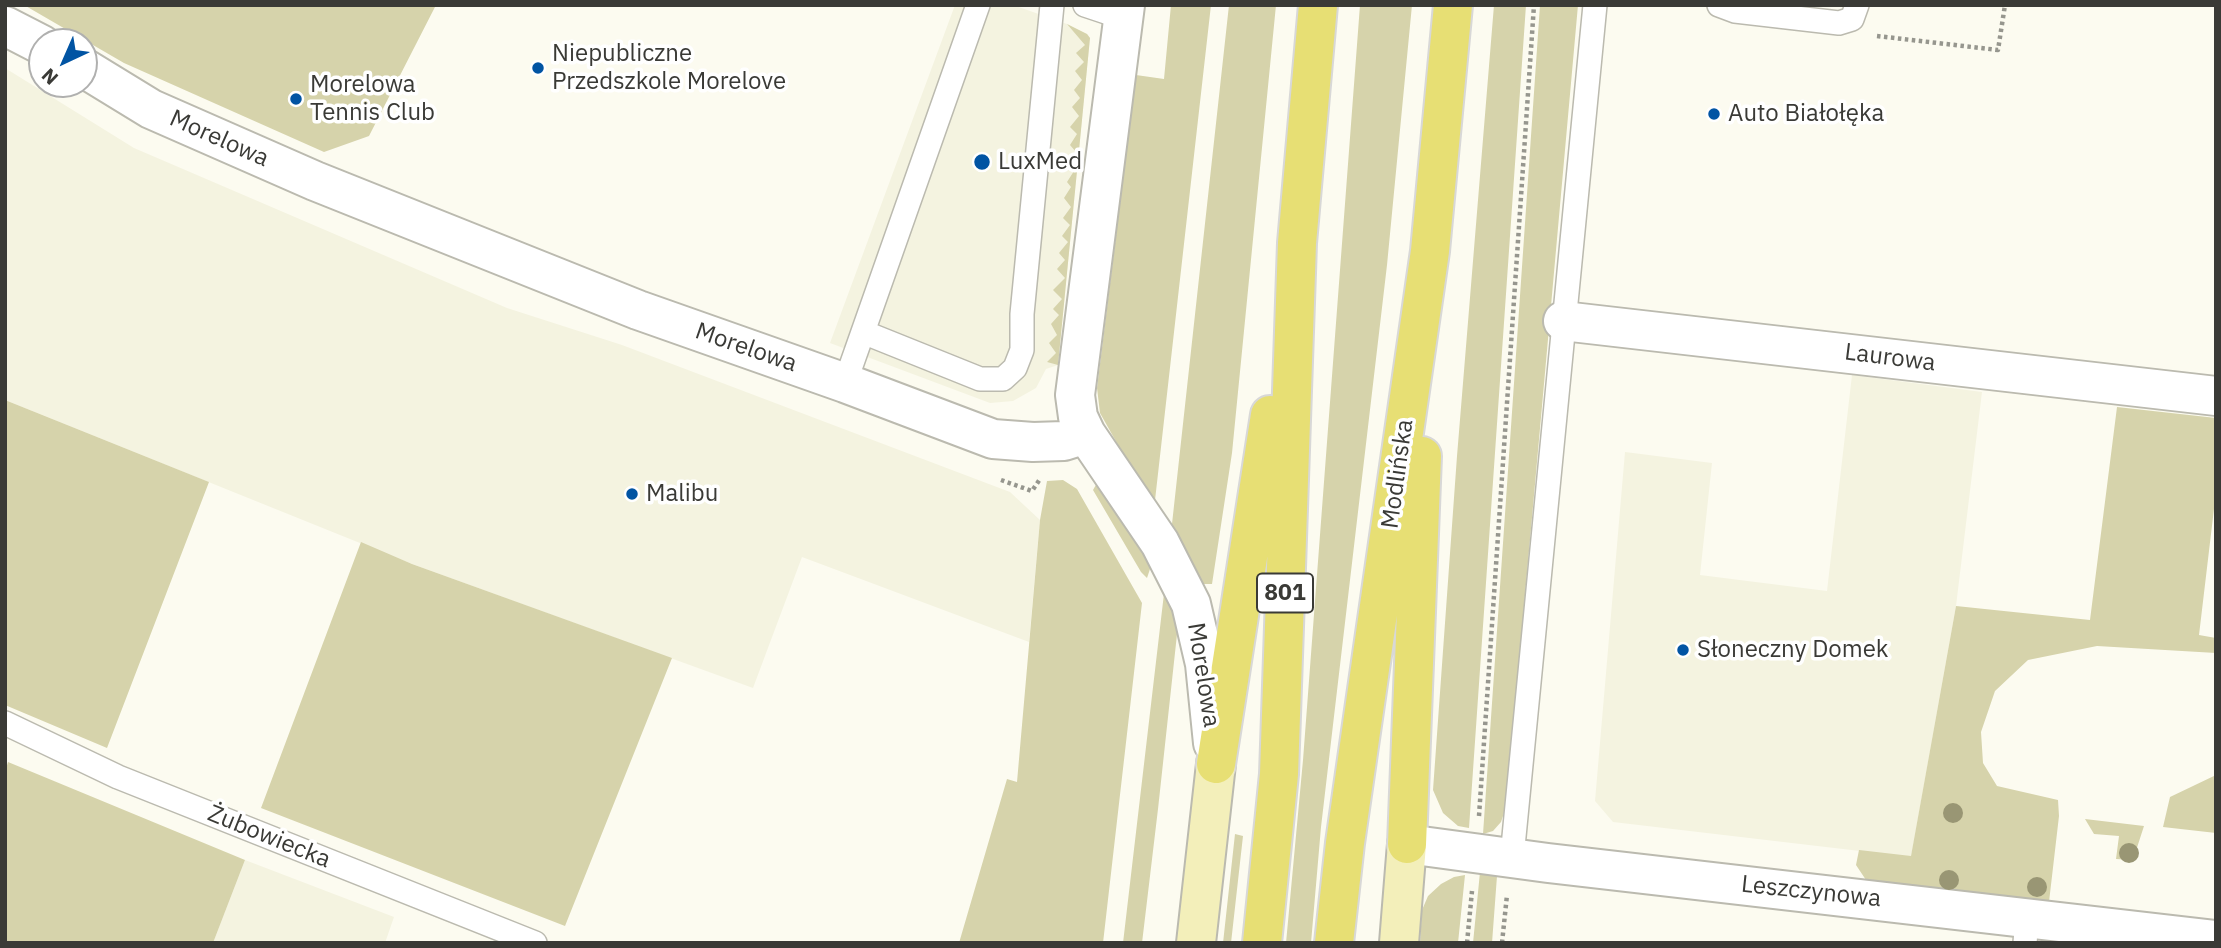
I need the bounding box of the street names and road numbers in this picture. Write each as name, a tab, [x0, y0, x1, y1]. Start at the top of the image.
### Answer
street label: Morelowa	[165, 104, 273, 174]
street label: Morelowa	[691, 317, 801, 379]
street label: Laurowa	[1843, 338, 1937, 378]
street label: Modlińska	[1376, 418, 1420, 530]
road number: 801	[1257, 573, 1313, 612]
street label: Morelowa	[1181, 621, 1225, 729]
street label: Żubowiecka	[203, 799, 335, 875]
street label: Leszczynowa	[1740, 870, 1882, 914]

